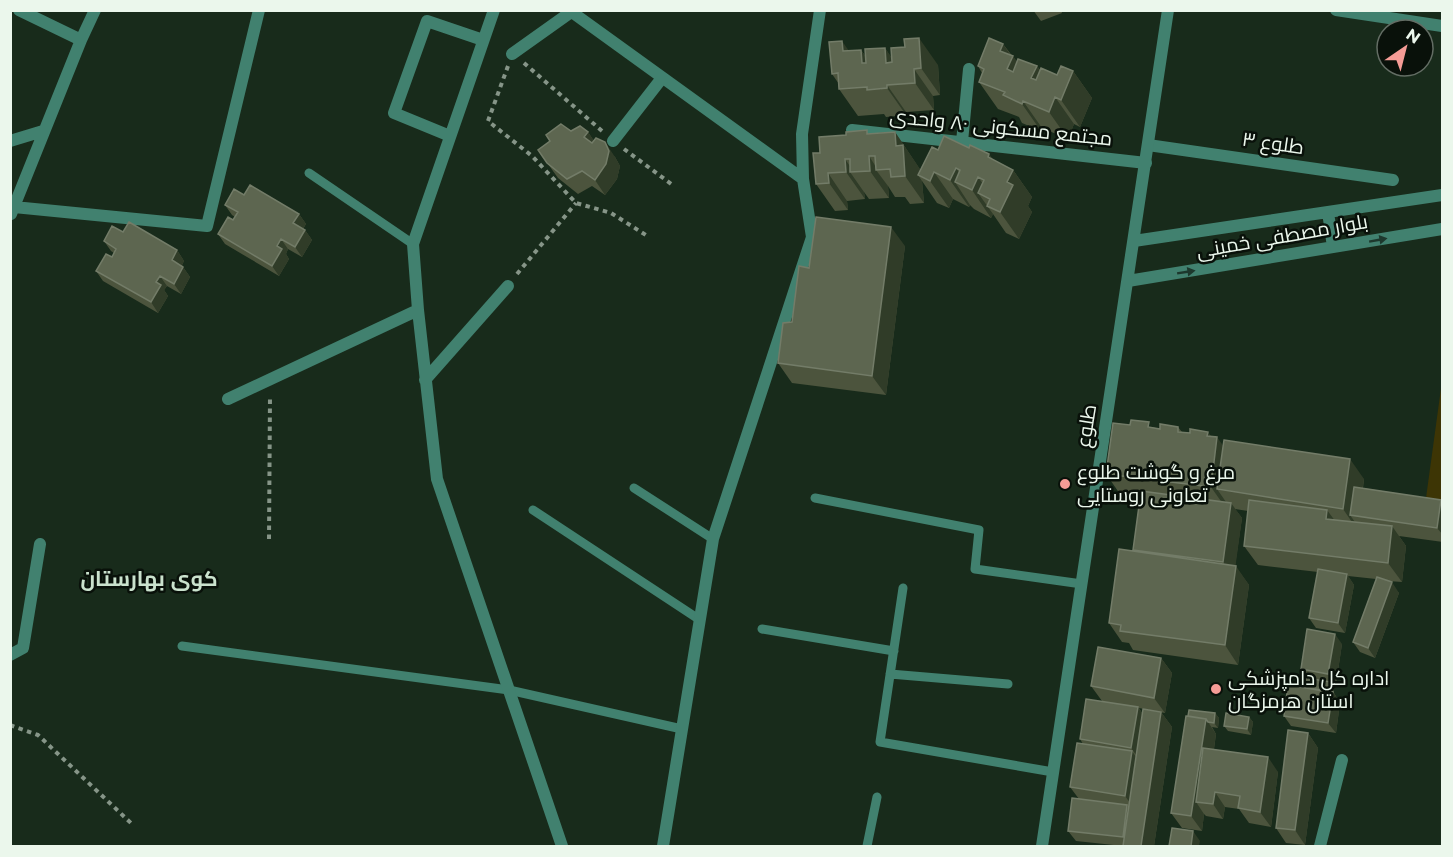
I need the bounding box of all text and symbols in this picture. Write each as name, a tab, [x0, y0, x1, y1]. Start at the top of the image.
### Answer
north arrow	[1375, 18, 1435, 78]
text: N	[1403, 25, 1424, 48]
street label: مجتمع مسکونی ۸۰ واحدی	[888, 103, 1114, 153]
street label: طلوع ۳	[1240, 127, 1306, 161]
street label: بلوار مصطفی خمینی	[1194, 209, 1370, 264]
one-way arrow	[1369, 235, 1388, 244]
one-way arrow	[1176, 267, 1195, 276]
street label: طلوع	[1071, 403, 1103, 450]
place label: مرغ و گوشت طلوع تعاونی روستایی	[1077, 460, 1235, 508]
marker: مرغ و گوشت طلوع تعاونی روستایی	[1058, 477, 1072, 491]
district label: کوی بهارستان	[80, 566, 218, 592]
place label: اداره کل دامپزشکی استان هرمزگان	[1228, 666, 1389, 714]
marker: اداره کل دامپزشکی استان هرمزگان	[1209, 682, 1223, 696]

